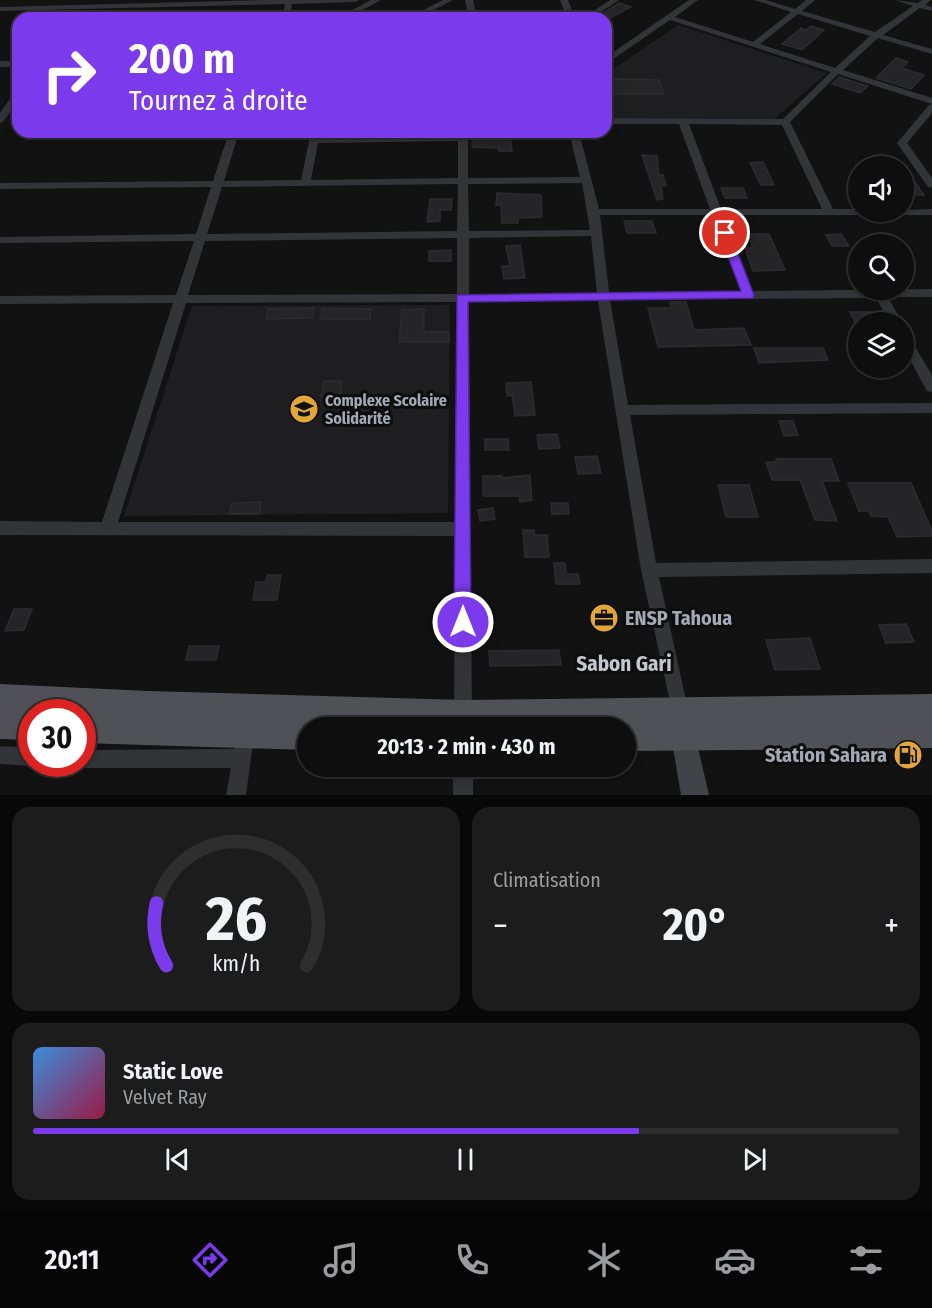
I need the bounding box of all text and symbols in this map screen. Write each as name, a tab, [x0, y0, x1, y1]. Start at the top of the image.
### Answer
text: 200 m	[129, 34, 235, 84]
icon: right	[30, 36, 108, 114]
text: Tournez à droite	[129, 85, 308, 117]
map controls	[848, 156, 914, 378]
button: sound	[848, 156, 914, 222]
pin	[699, 207, 750, 258]
icon: arrive	[708, 216, 741, 249]
button: search	[848, 234, 914, 300]
button: layers	[848, 312, 914, 378]
place label: Complexe Scolaire Solidarité	[325, 391, 447, 428]
school or university icon: Complexe Scolaire Solidarité	[288, 393, 320, 425]
position arrow	[431, 590, 495, 654]
office icon: ENSP Tahoua	[588, 602, 620, 634]
place label: ENSP Tahoua	[625, 606, 732, 630]
district label: Sabon Gari	[576, 651, 672, 677]
speed limit sign: 30	[18, 699, 96, 777]
text: 20:13 · 2 min · 430 m	[377, 733, 556, 760]
fuel station icon: Station Sahara	[892, 739, 924, 771]
place label: Station Sahara	[765, 743, 887, 767]
text: Climatisation	[493, 868, 601, 892]
text: 26	[204, 882, 267, 957]
text: 20°	[663, 898, 729, 952]
text: −	[493, 906, 508, 946]
text: +	[884, 906, 899, 946]
text: km/h	[212, 951, 260, 977]
text: Static Love	[123, 1058, 223, 1085]
text: Velvet Ray	[123, 1085, 207, 1109]
icon: previous	[161, 1143, 194, 1176]
icon: pause	[449, 1143, 482, 1176]
icon: next	[738, 1143, 771, 1176]
icon: directions	[189, 1239, 231, 1281]
icon: music	[320, 1239, 362, 1281]
icon: phone	[451, 1239, 493, 1281]
icon: climate	[583, 1239, 625, 1281]
icon: car	[714, 1239, 756, 1281]
icon: filters	[845, 1239, 887, 1281]
text: 20:11	[45, 1244, 100, 1276]

